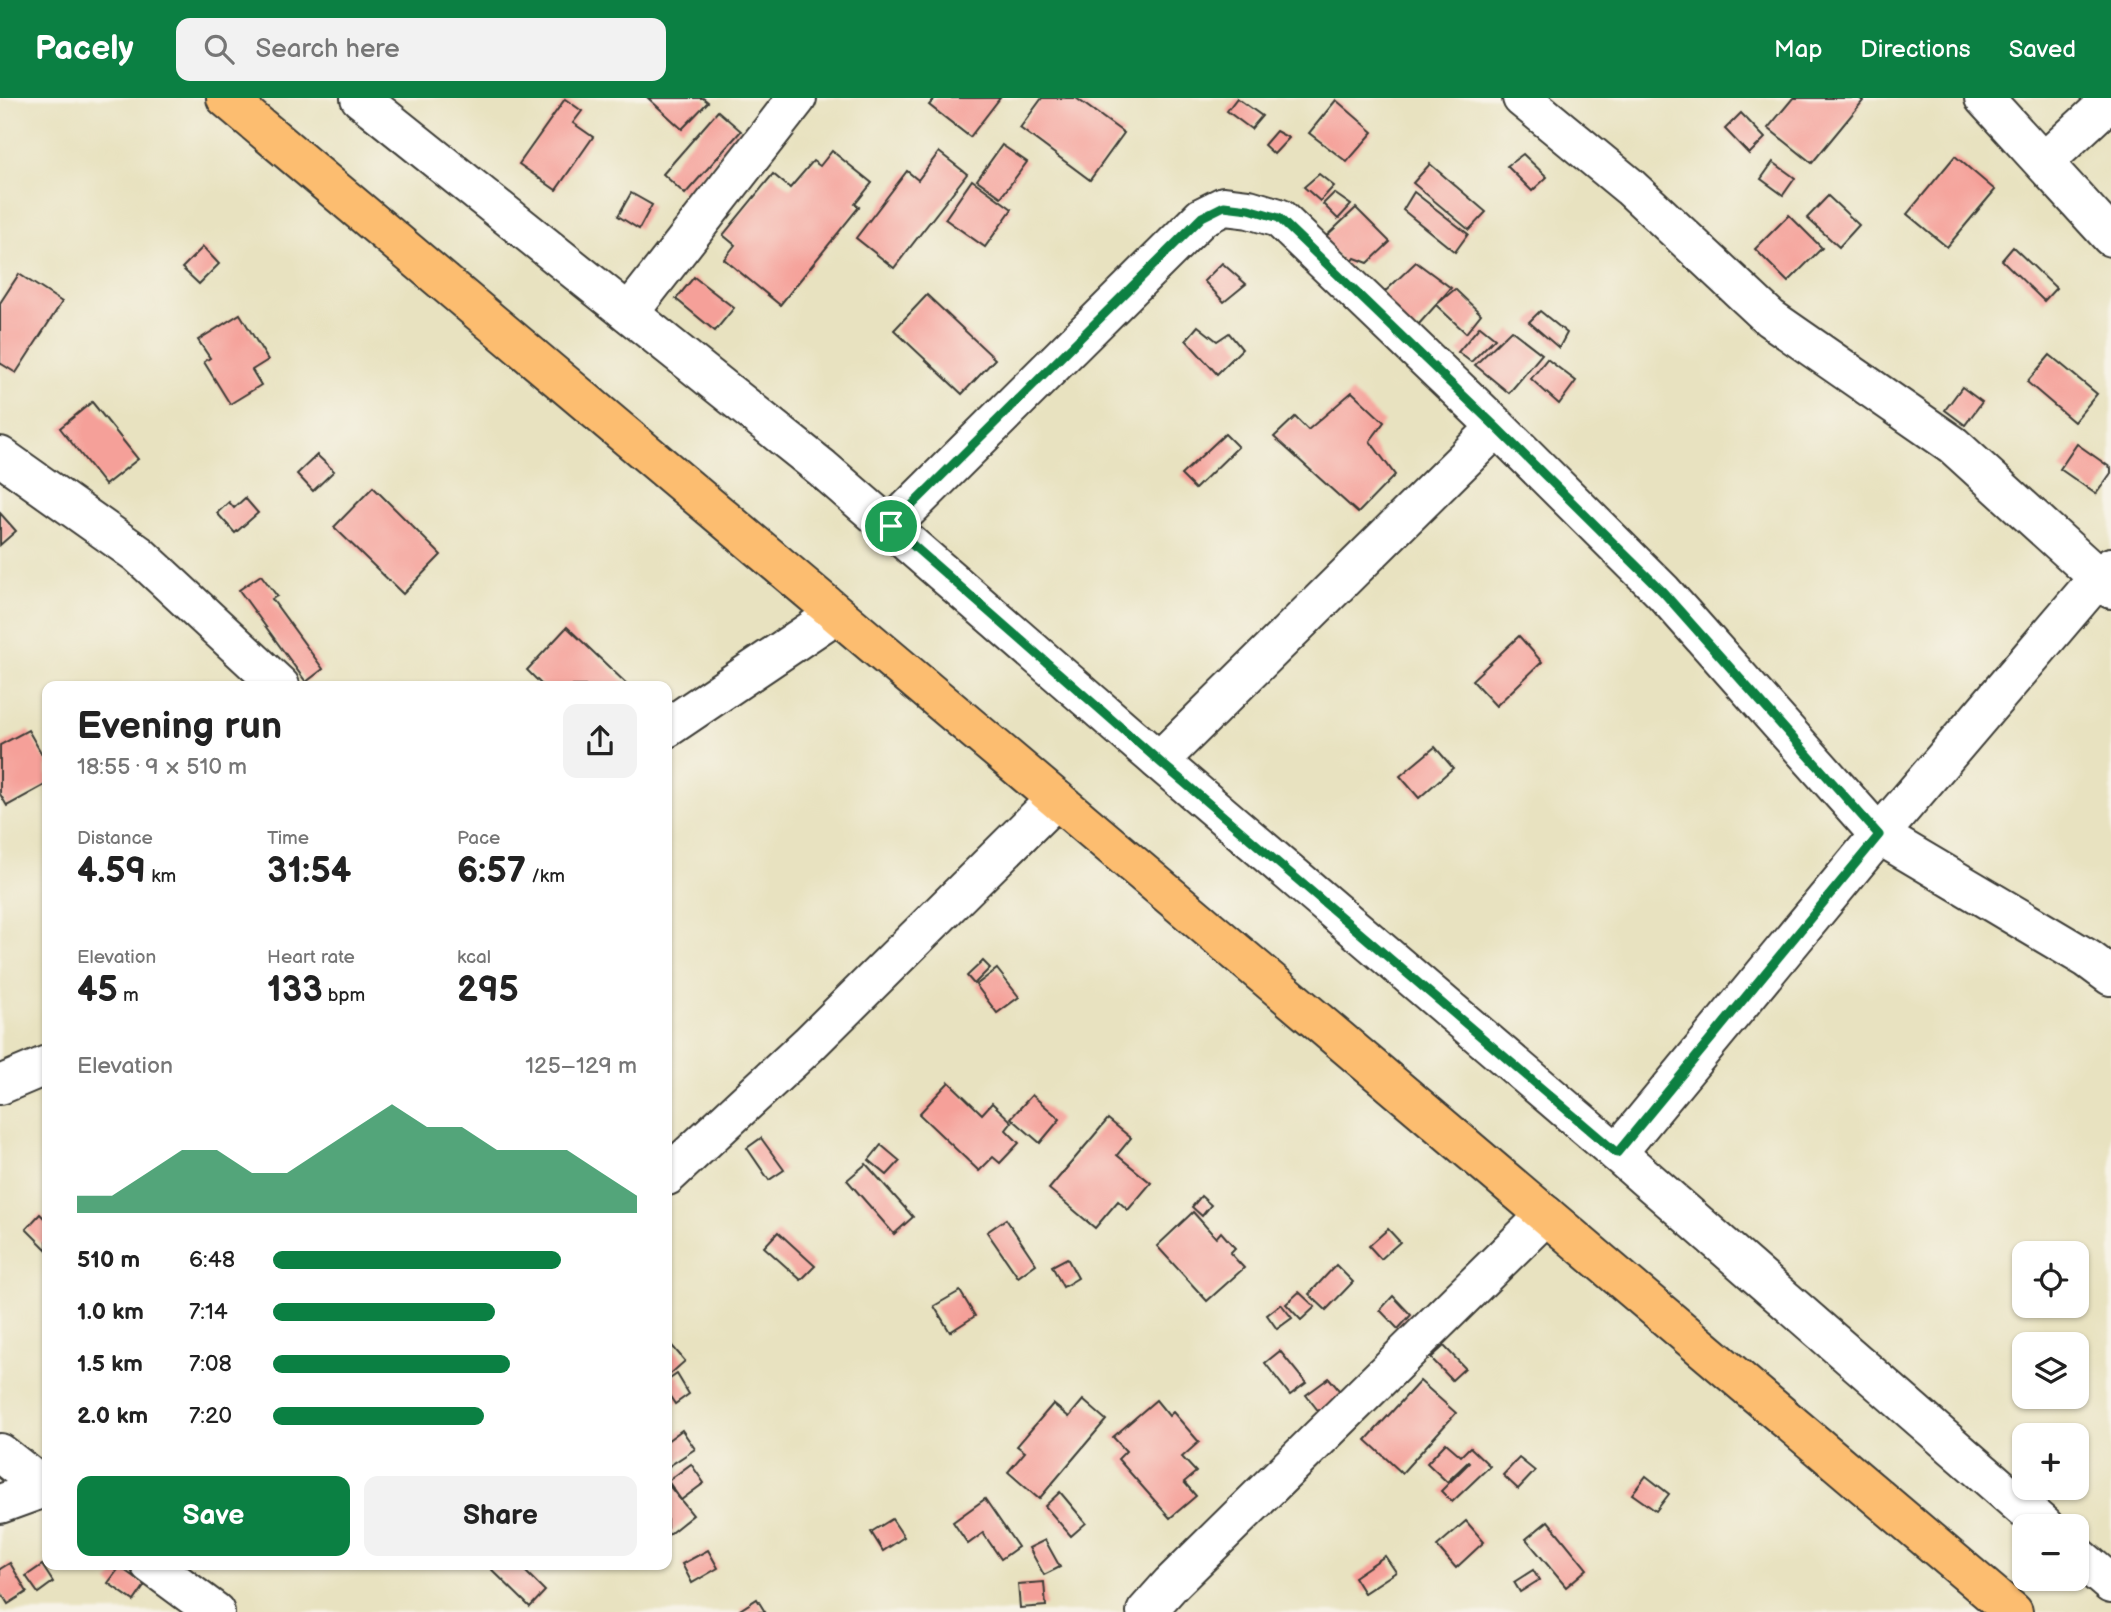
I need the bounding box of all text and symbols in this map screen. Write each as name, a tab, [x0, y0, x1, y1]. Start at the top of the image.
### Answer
search box	[176, 18, 666, 81]
text: Pacely	[35, 29, 134, 69]
icon: search	[200, 30, 238, 68]
text: Search here	[256, 34, 400, 65]
text: Map	[1774, 35, 1822, 64]
text: Directions	[1860, 35, 1971, 64]
text: Saved	[2009, 35, 2076, 64]
pin	[861, 496, 921, 556]
icon: arrive	[872, 507, 910, 545]
text: Evening run	[77, 704, 282, 749]
button: share	[563, 704, 637, 778]
text: 18:55 · 9 × 510 m	[77, 753, 247, 781]
text: Distance	[77, 827, 153, 850]
text: Time	[267, 827, 309, 850]
text: Pace	[457, 827, 500, 850]
text: 4.59	[77, 850, 146, 893]
text: 31:54	[267, 850, 351, 893]
text: 6:57	[457, 850, 526, 893]
text: km	[146, 865, 176, 888]
text: /km	[526, 865, 565, 888]
text: Elevation	[77, 946, 156, 969]
text: Heart rate	[267, 946, 355, 969]
text: kcal	[457, 946, 491, 969]
text: 45	[77, 969, 118, 1012]
text: 133	[267, 969, 323, 1012]
text: 295	[457, 969, 519, 1012]
text: m	[118, 984, 139, 1007]
text: bpm	[323, 984, 365, 1007]
text: Elevation	[77, 1052, 173, 1080]
text: 125–129 m	[525, 1052, 637, 1080]
map controls	[2012, 1241, 2089, 1591]
button: locate	[2012, 1241, 2089, 1318]
text: 510 m	[77, 1246, 140, 1274]
text: 6:48	[189, 1246, 235, 1274]
text: 1.0 km	[77, 1298, 144, 1326]
text: 7:14	[189, 1298, 228, 1326]
button: layers	[2012, 1332, 2089, 1409]
text: 1.5 km	[77, 1350, 143, 1378]
text: 7:08	[189, 1350, 232, 1378]
text: 2.0 km	[77, 1402, 148, 1430]
text: 7:20	[189, 1402, 232, 1430]
button: +	[2012, 1423, 2089, 1500]
button: Save	[77, 1476, 350, 1556]
button: Share	[364, 1476, 637, 1556]
button: −	[2012, 1514, 2089, 1591]

